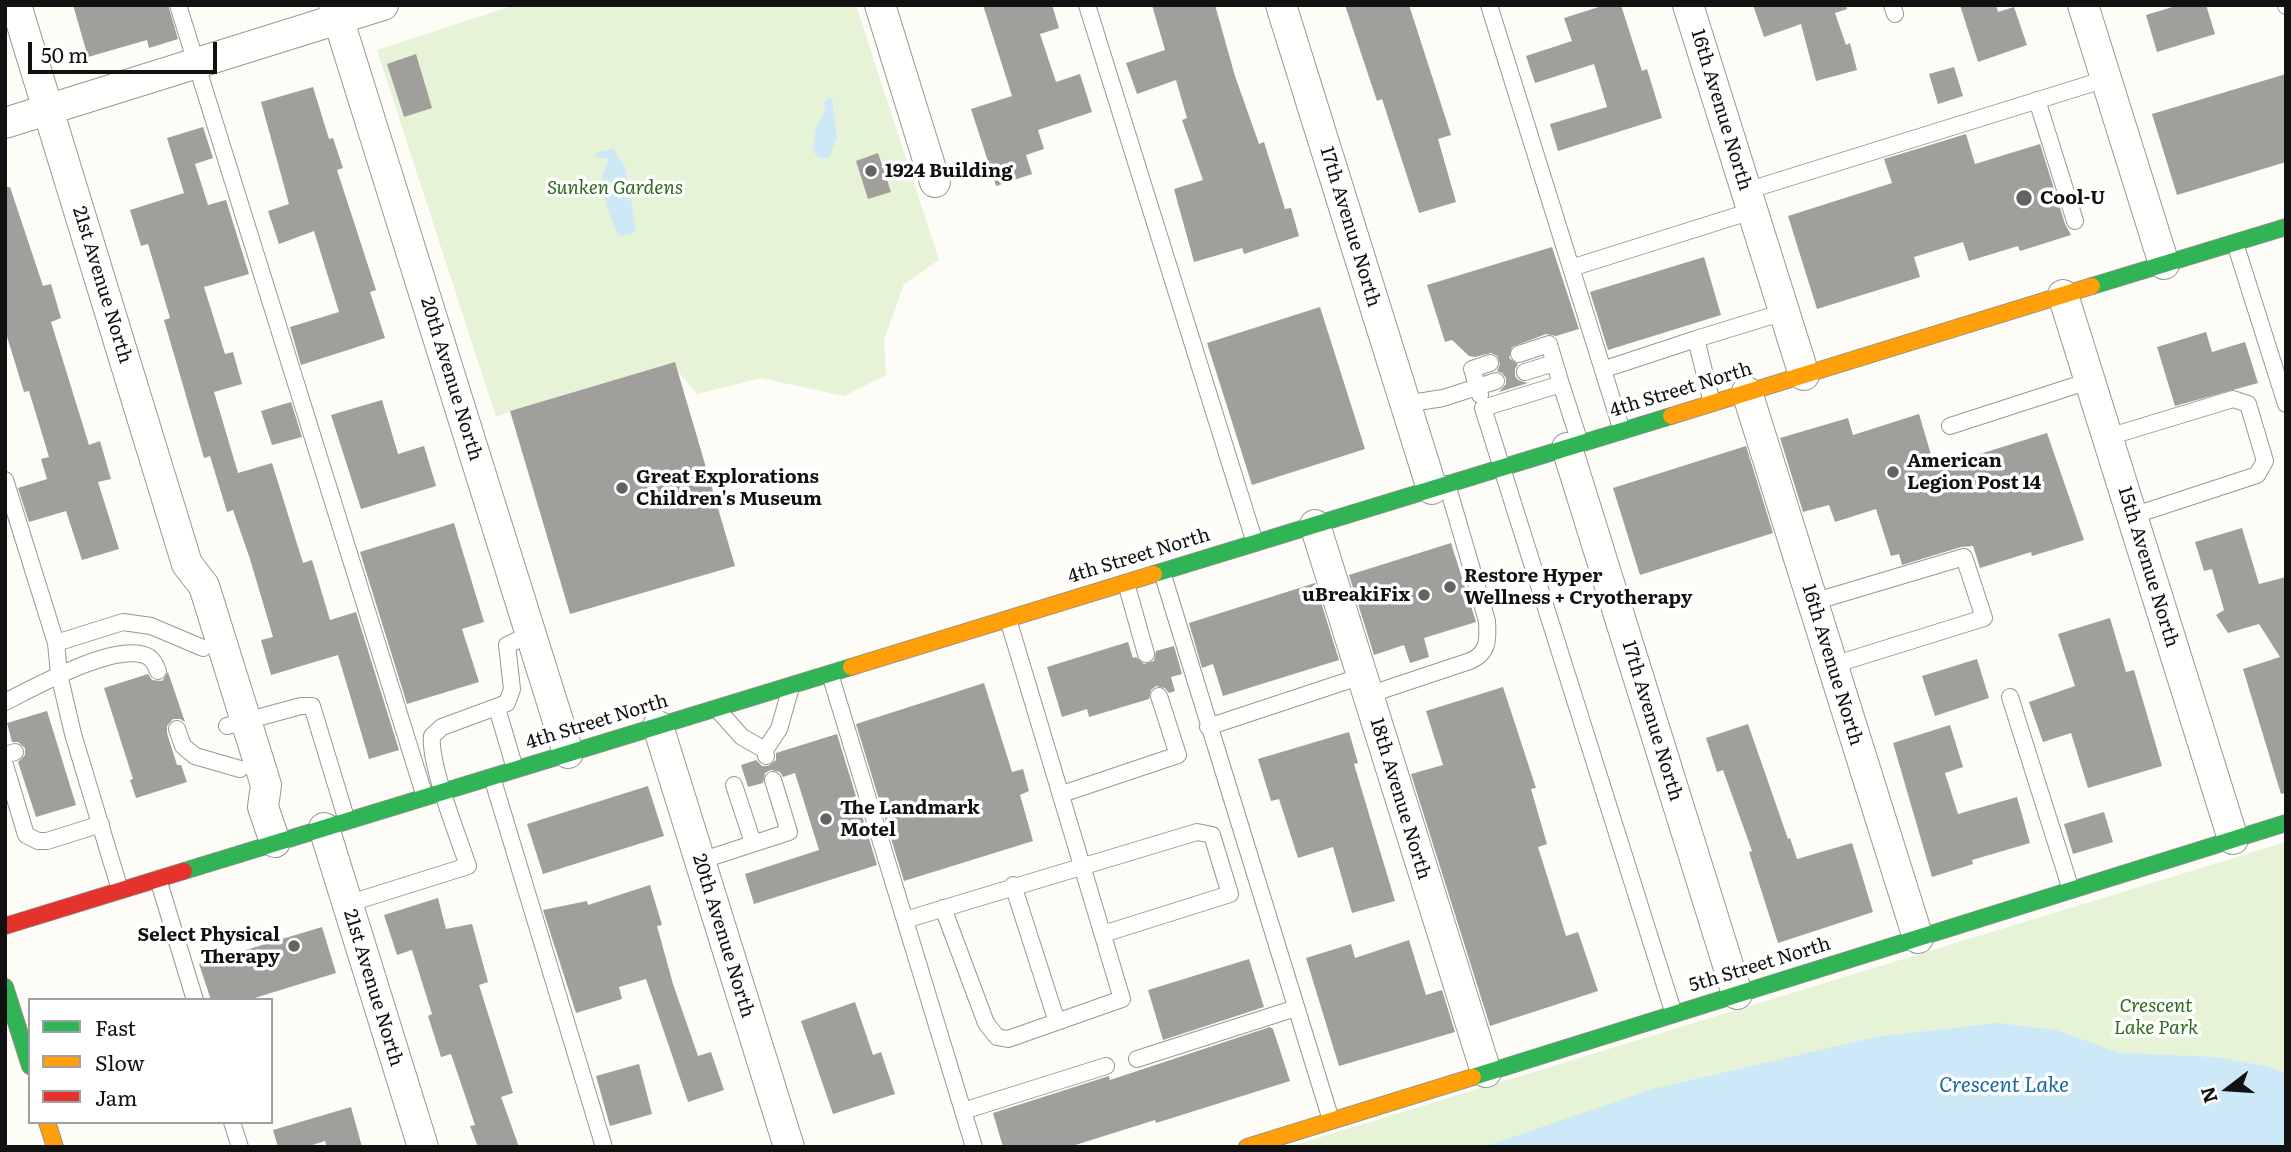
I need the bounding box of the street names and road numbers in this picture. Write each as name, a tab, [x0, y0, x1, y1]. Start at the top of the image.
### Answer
street label: 16th Avenue North	[1686, 27, 1756, 193]
street label: 17th Avenue North	[1315, 144, 1385, 310]
street label: 21st Avenue North	[67, 204, 137, 366]
street label: 20th Avenue North	[415, 294, 487, 464]
street label: 4th Street North	[1607, 357, 1755, 423]
street label: 15th Avenue North	[2113, 484, 2183, 650]
street label: 4th Street North	[1065, 523, 1213, 589]
street label: 16th Avenue North	[1797, 582, 1867, 748]
street label: 17th Avenue North	[1617, 638, 1687, 804]
street label: 4th Street North	[523, 689, 671, 755]
street label: 18th Avenue North	[1365, 715, 1435, 883]
street label: 20th Avenue North	[687, 851, 759, 1021]
street label: 21st Avenue North	[338, 907, 408, 1069]
street label: 5th Street North	[1686, 933, 1834, 997]

